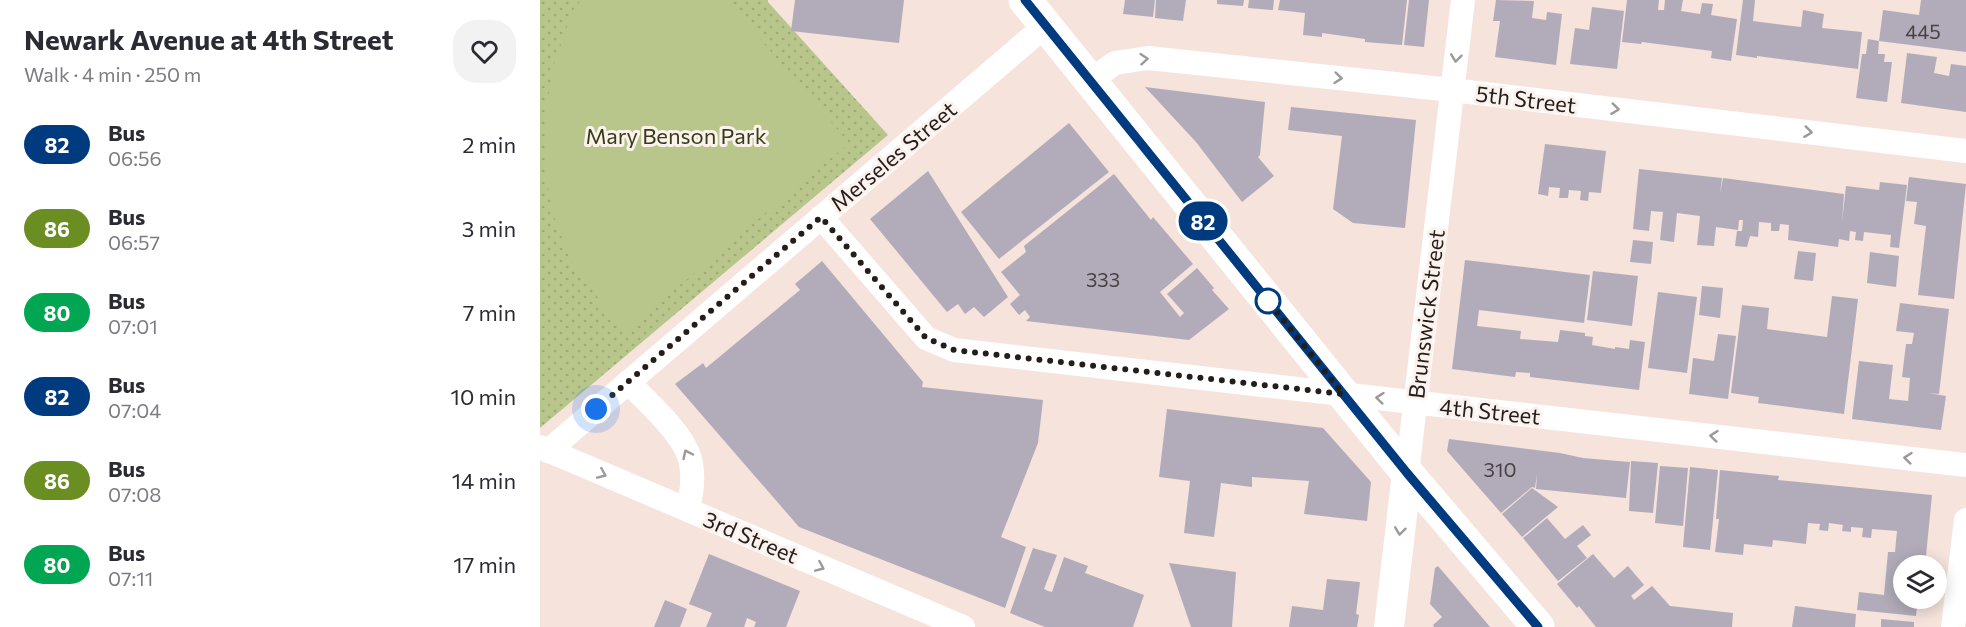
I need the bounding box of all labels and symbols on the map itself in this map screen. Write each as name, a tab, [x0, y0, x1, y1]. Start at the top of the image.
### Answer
house number: 445	[1905, 19, 1941, 43]
one-way arrow	[1139, 53, 1148, 66]
one-way arrow	[1450, 54, 1463, 63]
one-way arrow	[1333, 71, 1342, 84]
street label: 5th Street	[1474, 79, 1578, 119]
street label: Merseles Street	[824, 95, 962, 217]
one-way arrow	[1610, 103, 1619, 115]
park label: Mary Benson Park	[585, 122, 767, 149]
one-way arrow	[1804, 125, 1813, 138]
line badge: 82	[1176, 202, 1230, 240]
street label: Brunswick Street	[1402, 228, 1450, 400]
house number: 333	[1086, 267, 1120, 291]
unlabelled marker	[1255, 288, 1281, 314]
one-way arrow	[1375, 392, 1384, 405]
street label: 4th Street	[1438, 392, 1542, 430]
your location	[581, 394, 611, 424]
one-way arrow	[1710, 431, 1719, 443]
one-way arrow	[682, 449, 694, 460]
one-way arrow	[1903, 453, 1912, 465]
house number: 310	[1483, 457, 1517, 481]
one-way arrow	[596, 466, 607, 478]
street label: 3rd Street	[700, 505, 802, 569]
one-way arrow	[1395, 527, 1407, 536]
one-way arrow	[813, 560, 824, 572]

